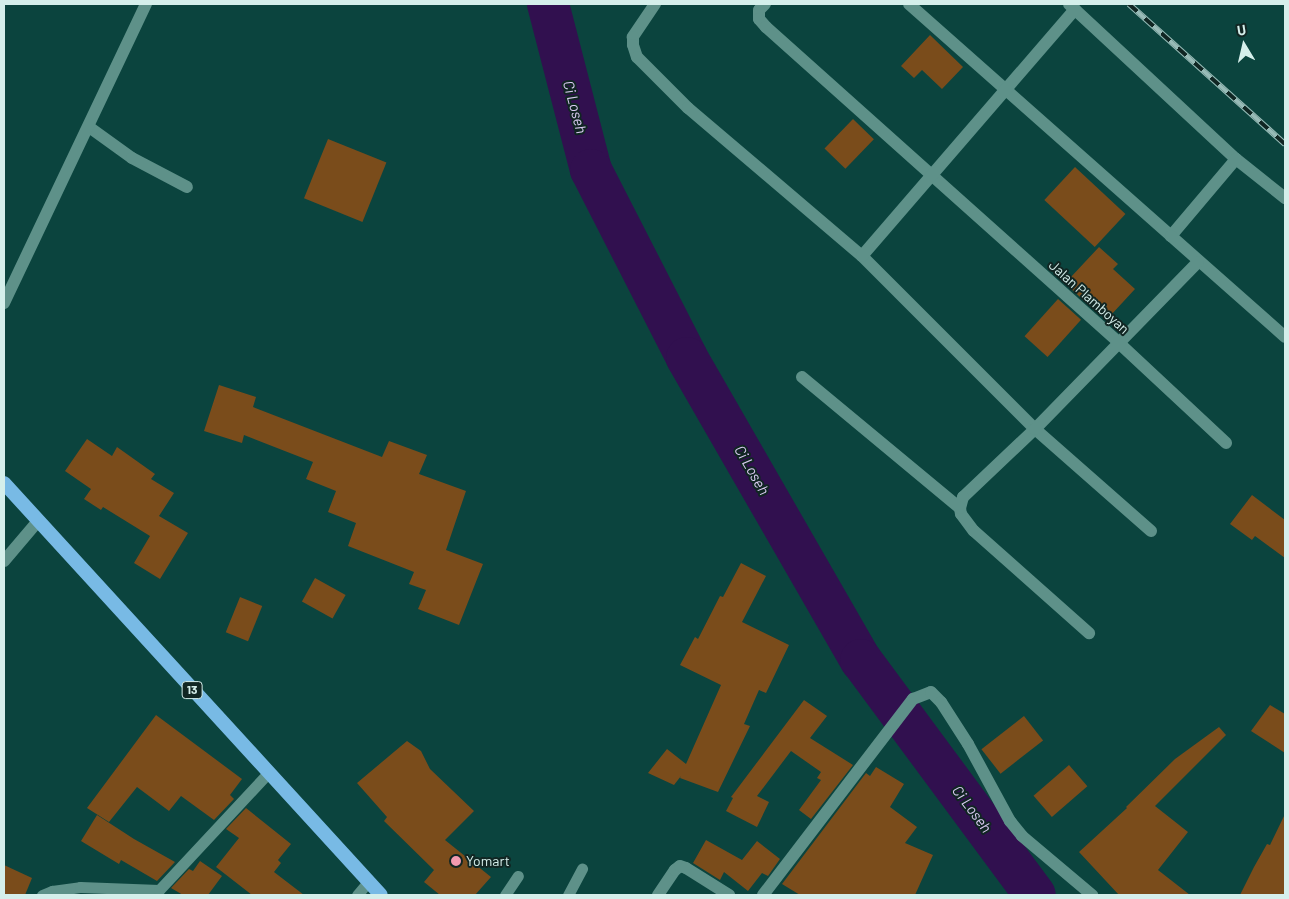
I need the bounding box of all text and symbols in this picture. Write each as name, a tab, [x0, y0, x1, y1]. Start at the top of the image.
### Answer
north arrow	[1219, 20, 1269, 70]
text: U	[1236, 21, 1247, 39]
water label: Ci Loseh	[559, 78, 591, 136]
street label: Jalan Plamboyan	[1045, 257, 1133, 337]
water label: Ci Loseh	[731, 442, 773, 498]
road number: 13	[181, 680, 203, 700]
water label: Ci Loseh	[948, 782, 996, 836]
place label: Yomart	[466, 853, 510, 869]
marker: Yomart	[450, 855, 462, 867]

